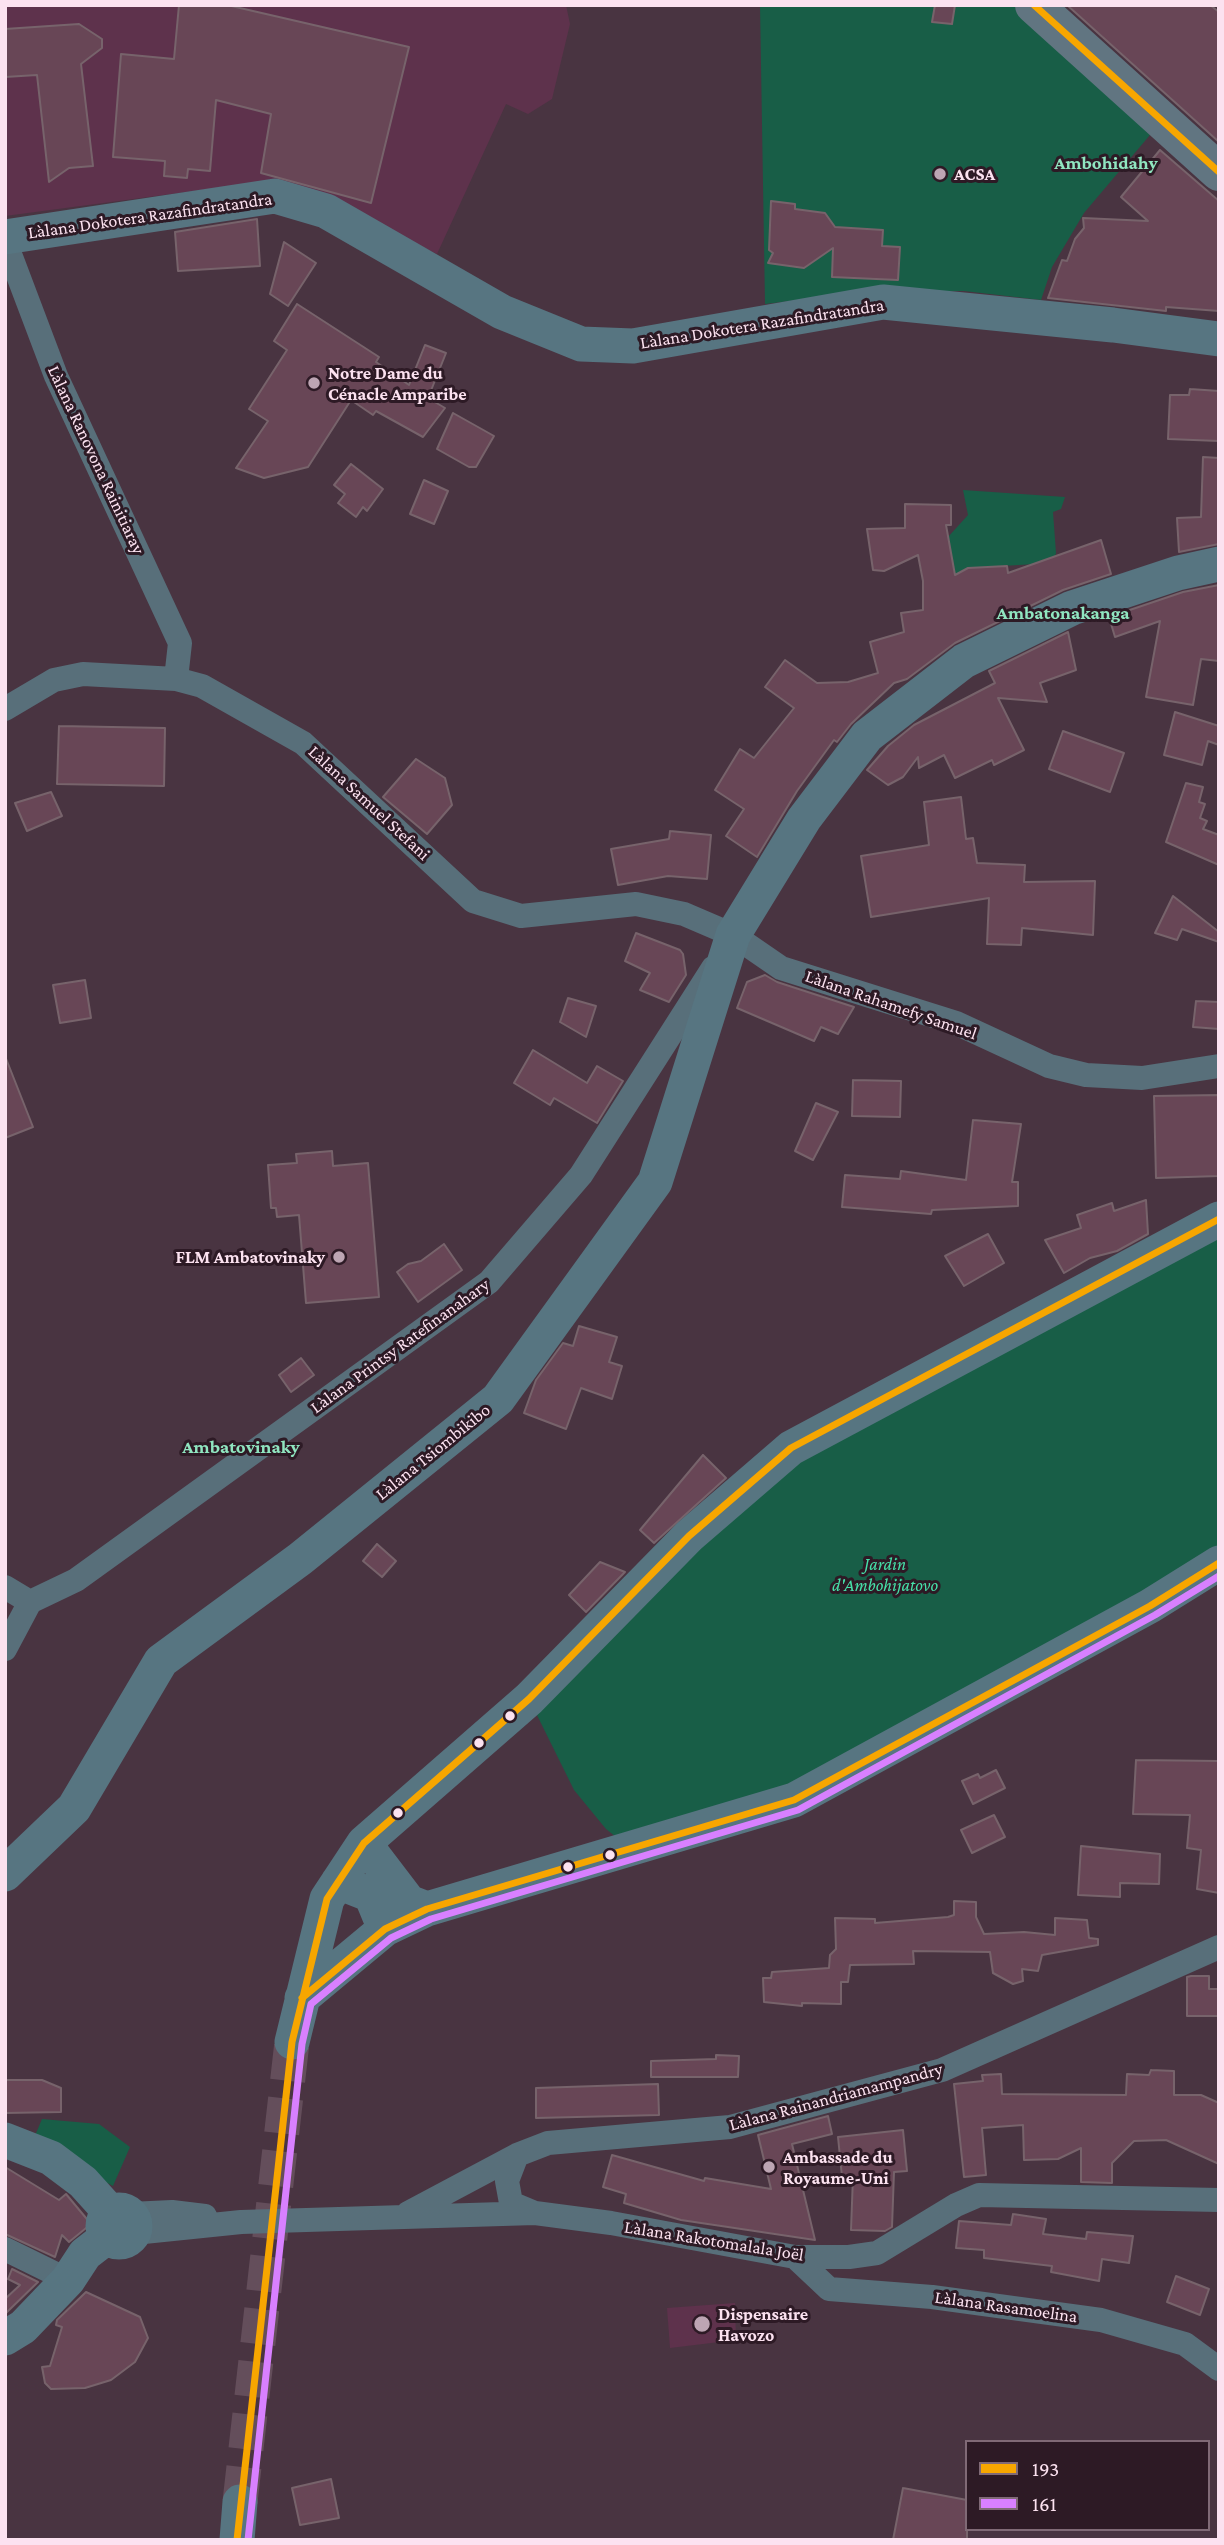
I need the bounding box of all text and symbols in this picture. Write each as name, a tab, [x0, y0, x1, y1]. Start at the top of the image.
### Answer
district label: Ambohidahy	[1054, 152, 1158, 174]
place label: ACSA	[954, 163, 995, 185]
marker: ACSA	[932, 166, 948, 182]
street label: Làlana Dokotera Razafindratandra	[26, 188, 274, 244]
street label: Làlana Dokotera Razafindratandra	[639, 294, 885, 354]
street label: Làlana Ranovona Rainitiaray	[43, 362, 149, 558]
place label: Notre Dame du Cénacle Amparibe	[328, 362, 467, 404]
marker: Notre Dame du Cénacle Amparibe	[306, 375, 322, 391]
district label: Ambatonakanga	[997, 602, 1129, 624]
street label: Làlana Samuel Stefani	[304, 741, 434, 865]
street label: Làlana Rahamefy Samuel	[802, 965, 980, 1045]
place label: FLM Ambatovinaky	[175, 1246, 325, 1268]
marker: FLM Ambatovinaky	[331, 1249, 347, 1265]
street label: Làlana Printsy Ratefinanahary	[306, 1274, 494, 1418]
street label: Làlana Tsiombikibo	[371, 1399, 495, 1505]
district label: Ambatovinaky	[182, 1436, 300, 1458]
park label: Jardin d'Ambohijatovo	[832, 1553, 938, 1596]
unlabelled marker	[503, 1709, 517, 1723]
unlabelled marker	[472, 1736, 486, 1750]
unlabelled marker	[391, 1806, 405, 1820]
unlabelled marker	[603, 1848, 617, 1862]
unlabelled marker	[561, 1860, 575, 1874]
street label: Làlana Rainandriamampandry	[727, 2058, 945, 2136]
place label: Ambassade du Royaume-Uni	[783, 2146, 893, 2188]
marker: Ambassade du Royaume-Uni	[761, 2159, 777, 2175]
street label: Làlana Rakotomalala Joël	[623, 2216, 805, 2266]
street label: Làlana Rasamoelina	[933, 2286, 1079, 2328]
place label: Dispensaire Havozo	[718, 2303, 808, 2346]
marker: Dispensaire Havozo	[692, 2314, 712, 2334]
legend	[965, 2440, 1210, 2531]
text: 193	[1032, 2457, 1059, 2481]
text: 161	[1032, 2492, 1057, 2516]

